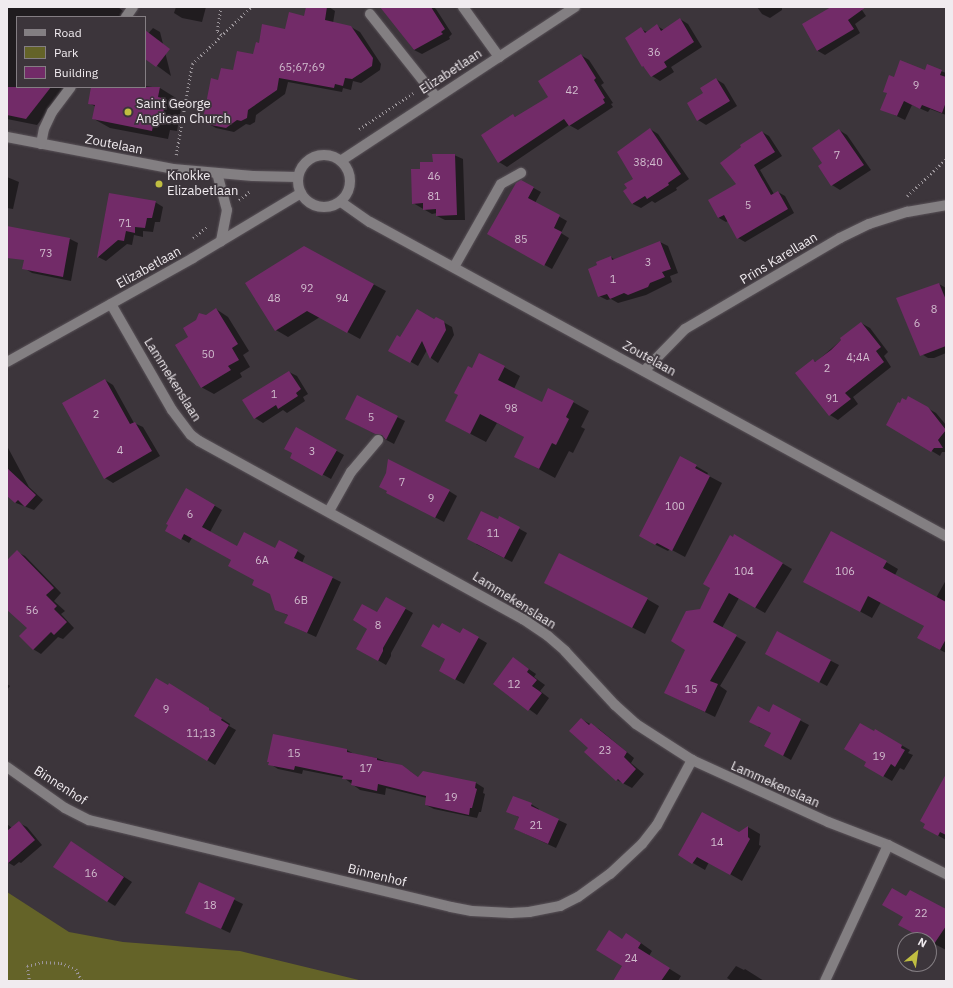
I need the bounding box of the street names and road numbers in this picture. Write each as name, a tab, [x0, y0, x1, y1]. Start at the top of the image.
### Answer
street label: Elizabetlaan	[417, 46, 485, 98]
street label: Zoutelaan	[84, 132, 144, 158]
street label: Prins Karellaan	[737, 230, 821, 288]
street label: Elizabetlaan	[114, 244, 184, 292]
street label: Lammekenslaan	[140, 335, 204, 425]
street label: Zoutelaan	[620, 338, 678, 380]
street label: Lammekenslaan	[469, 569, 559, 633]
street label: Lammekenslaan	[728, 758, 822, 812]
street label: Binnenhof	[31, 763, 89, 809]
street label: Binnenhof	[346, 861, 408, 891]

